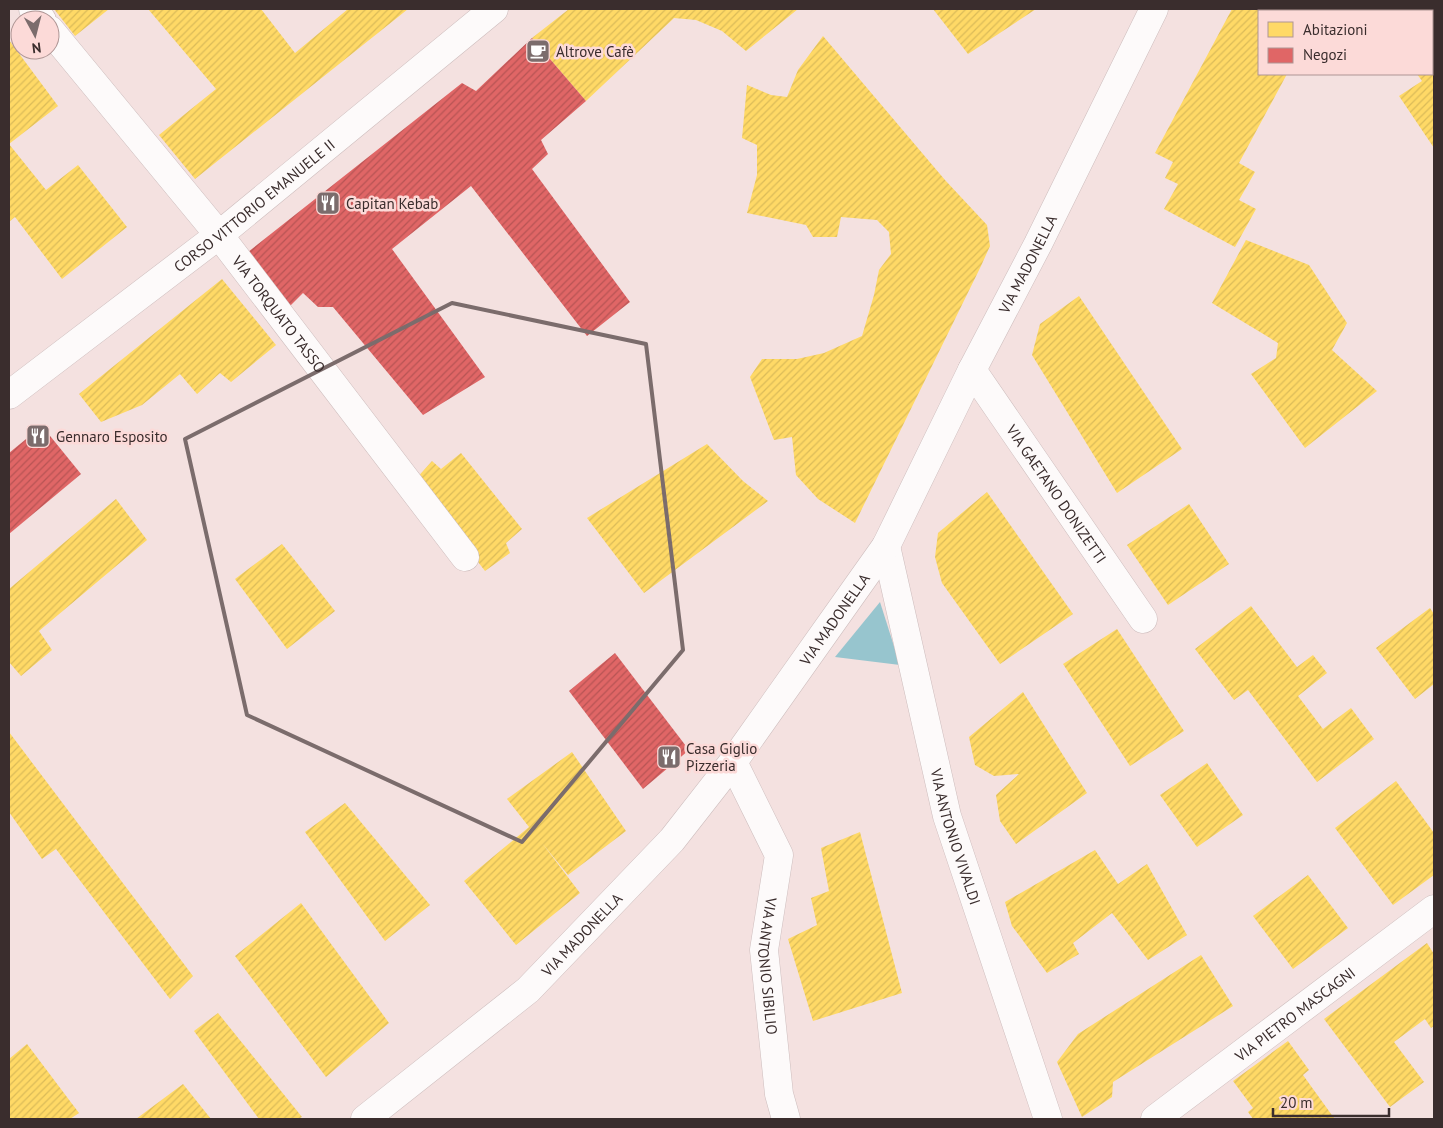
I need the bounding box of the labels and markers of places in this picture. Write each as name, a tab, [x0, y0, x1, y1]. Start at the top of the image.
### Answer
cafe icon: Altrove Cafè	[525, 38, 551, 64]
place label: Altrove Cafè	[556, 42, 634, 61]
restaurant icon: Capitan Kebab	[315, 190, 341, 216]
place label: Capitan Kebab	[346, 194, 438, 213]
restaurant icon: Gennaro Esposito	[25, 423, 51, 449]
place label: Gennaro Esposito	[56, 427, 168, 446]
place label: Casa Giglio Pizzeria	[686, 739, 757, 775]
restaurant icon: Casa Giglio Pizzeria	[656, 744, 682, 770]

